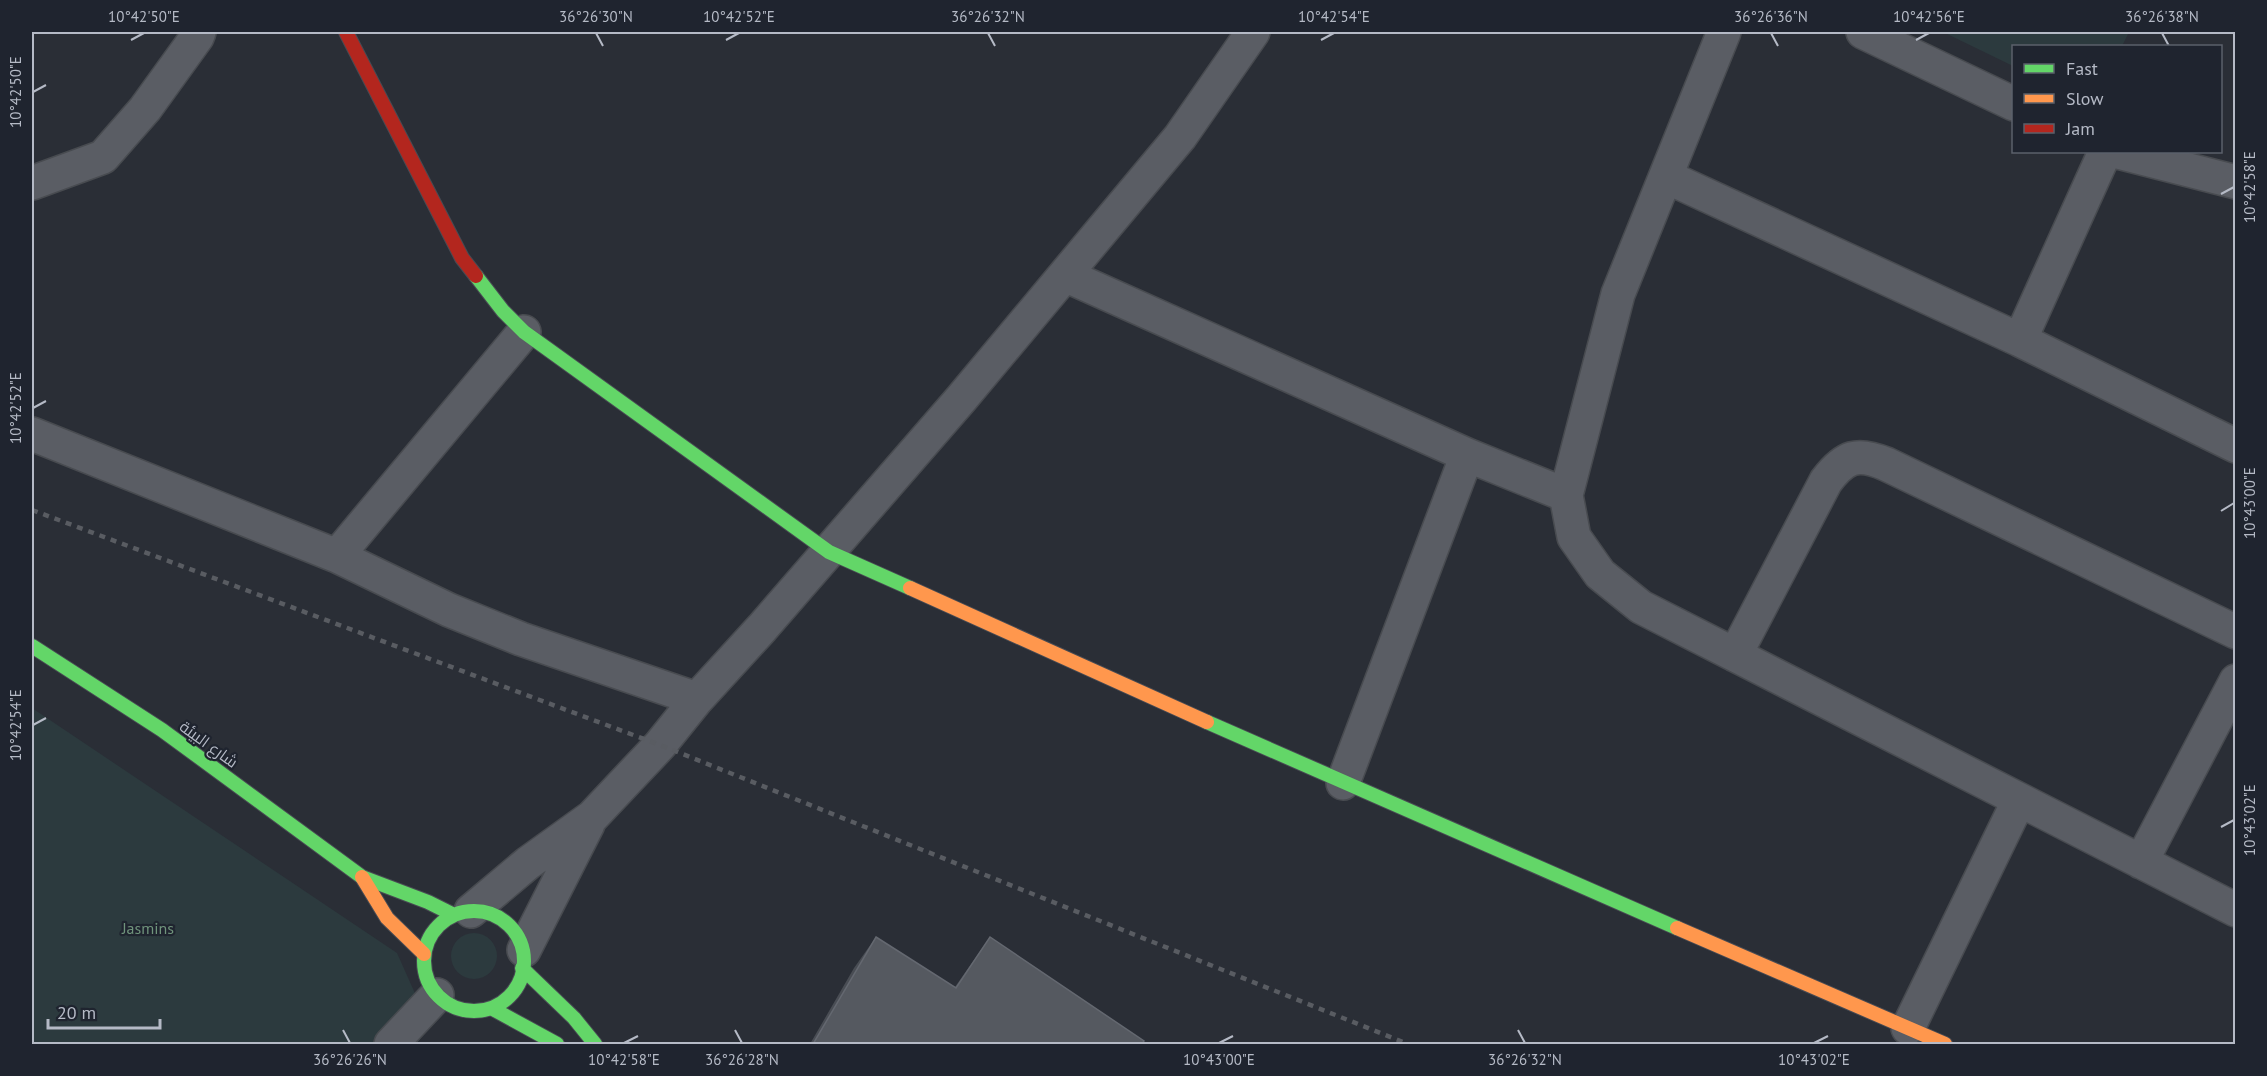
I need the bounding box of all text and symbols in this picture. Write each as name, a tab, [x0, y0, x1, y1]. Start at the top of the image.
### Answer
text: 10°42'50"E	[108, 7, 180, 26]
text: 36°26'30"N	[559, 7, 633, 26]
text: 10°42'52"E	[703, 7, 775, 26]
text: 36°26'32"N	[951, 7, 1025, 26]
text: 10°42'54"E	[1298, 7, 1370, 26]
text: 36°26'36"N	[1734, 7, 1808, 26]
text: 10°42'56"E	[1893, 7, 1965, 26]
text: 36°26'38"N	[2125, 7, 2199, 26]
legend	[2012, 45, 2222, 153]
text: 10°42'50"E	[6, 56, 25, 128]
text: Fast	[2066, 57, 2098, 80]
text: Slow	[2066, 87, 2104, 110]
text: Jam	[2065, 117, 2095, 140]
text: 10°42'58"E	[2240, 151, 2259, 223]
text: 10°42'52"E	[6, 372, 25, 444]
text: 10°43'00"E	[2240, 467, 2259, 539]
text: 10°42'54"E	[6, 689, 25, 761]
street label: شارع البيئة	[175, 716, 242, 774]
text: 10°43'02"E	[2240, 784, 2259, 856]
park label: Jasmins	[121, 918, 174, 938]
scale bar	[48, 992, 160, 1030]
text: 20 m	[57, 1001, 96, 1024]
text: 36°26'26"N	[313, 1050, 387, 1069]
text: 10°42'58"E	[588, 1050, 660, 1069]
text: 36°26'28"N	[705, 1050, 779, 1069]
text: 10°43'00"E	[1183, 1050, 1255, 1069]
text: 36°26'32"N	[1488, 1050, 1562, 1069]
text: 10°43'02"E	[1778, 1050, 1850, 1069]

